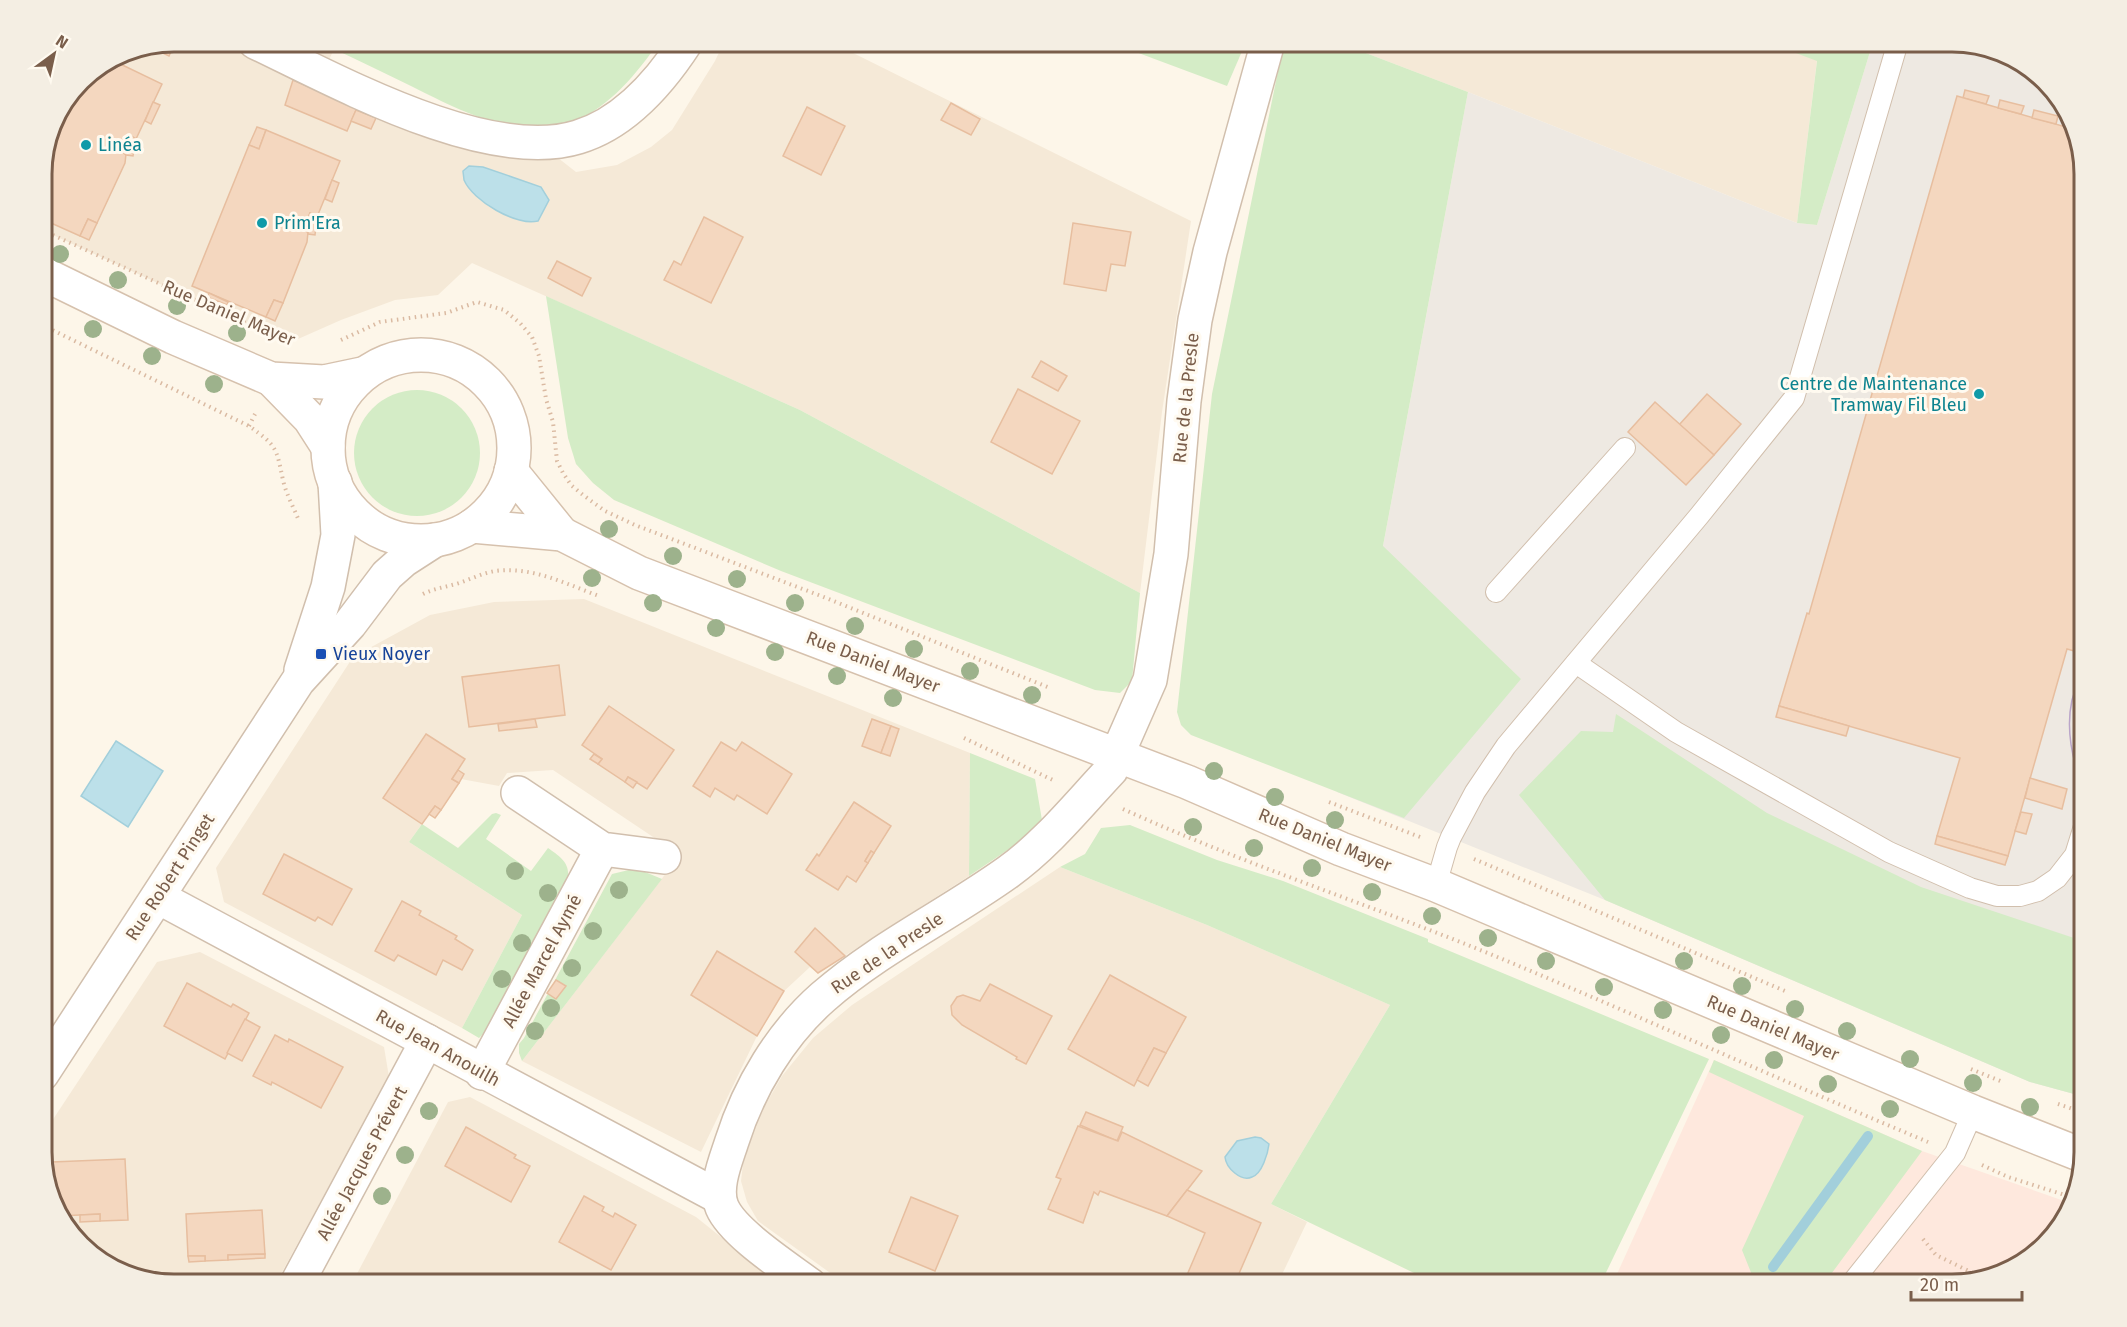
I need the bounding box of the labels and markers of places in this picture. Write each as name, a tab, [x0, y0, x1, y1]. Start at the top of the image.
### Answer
place label: Linéa	[98, 134, 142, 156]
marker: Linéa	[79, 138, 93, 152]
place label: Prim'Era	[274, 212, 341, 234]
marker: Prim'Era	[255, 216, 269, 230]
place label: Centre de Maintenance Tramway Fil Bleu	[1780, 373, 1967, 416]
marker: Centre de Maintenance Tramway Fil Bleu	[1972, 387, 1986, 401]
place label: Vieux Noyer	[333, 643, 430, 665]
marker: Vieux Noyer	[314, 647, 328, 661]

